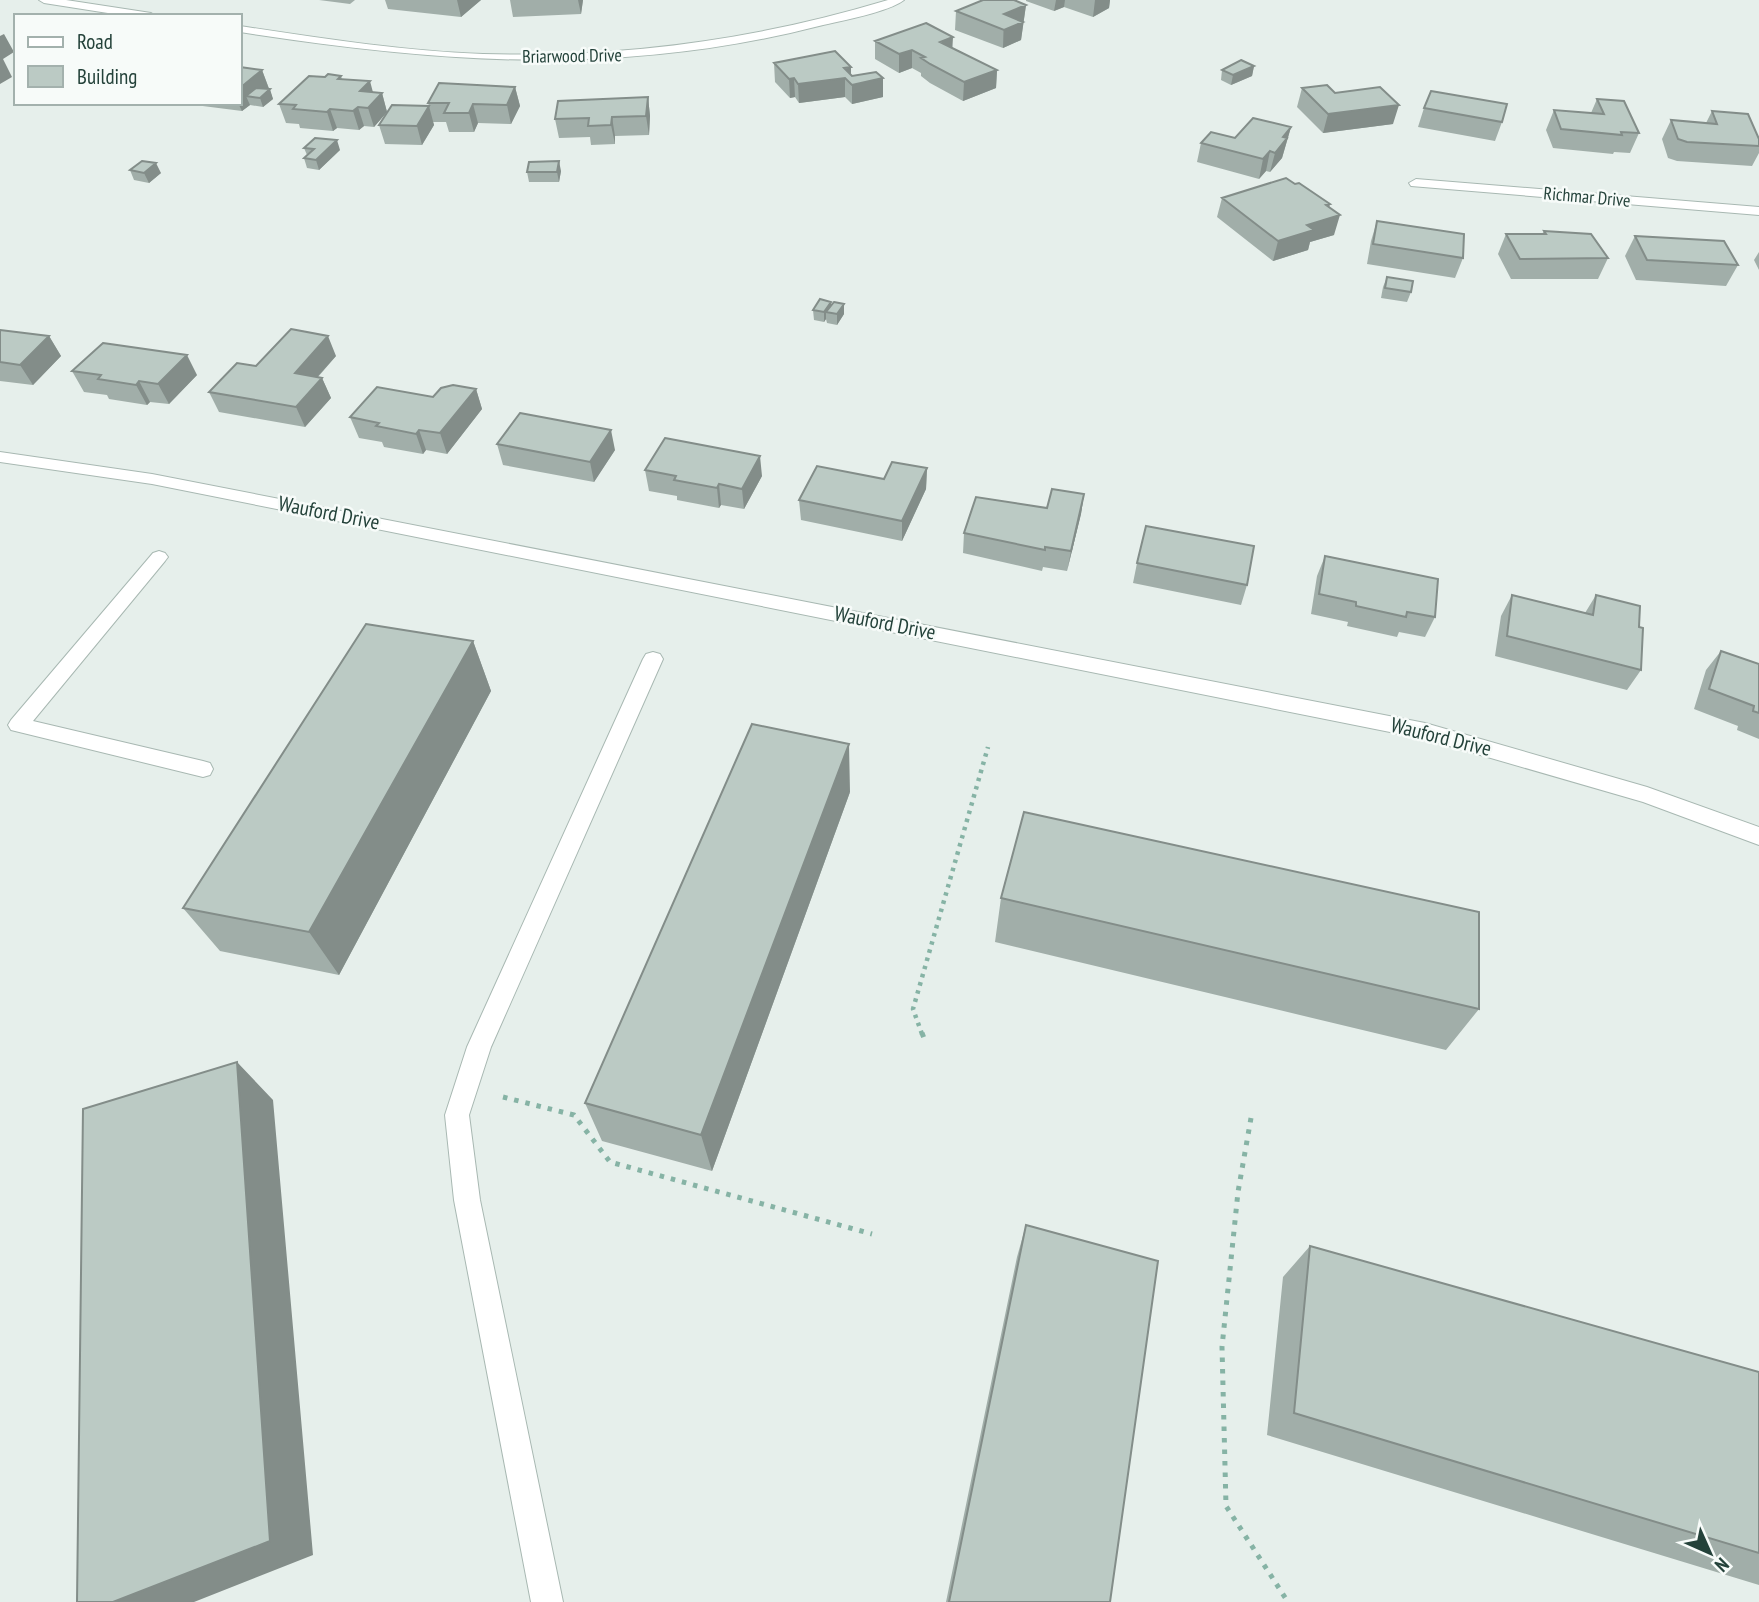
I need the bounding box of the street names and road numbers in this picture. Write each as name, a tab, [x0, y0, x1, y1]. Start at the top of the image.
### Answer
street label: Briarwood Drive	[522, 43, 622, 68]
street label: Richmar Drive	[1543, 181, 1632, 212]
street label: Wauford Drive	[276, 489, 382, 536]
street label: Wauford Drive	[832, 599, 938, 646]
street label: Wauford Drive	[1388, 711, 1494, 762]

